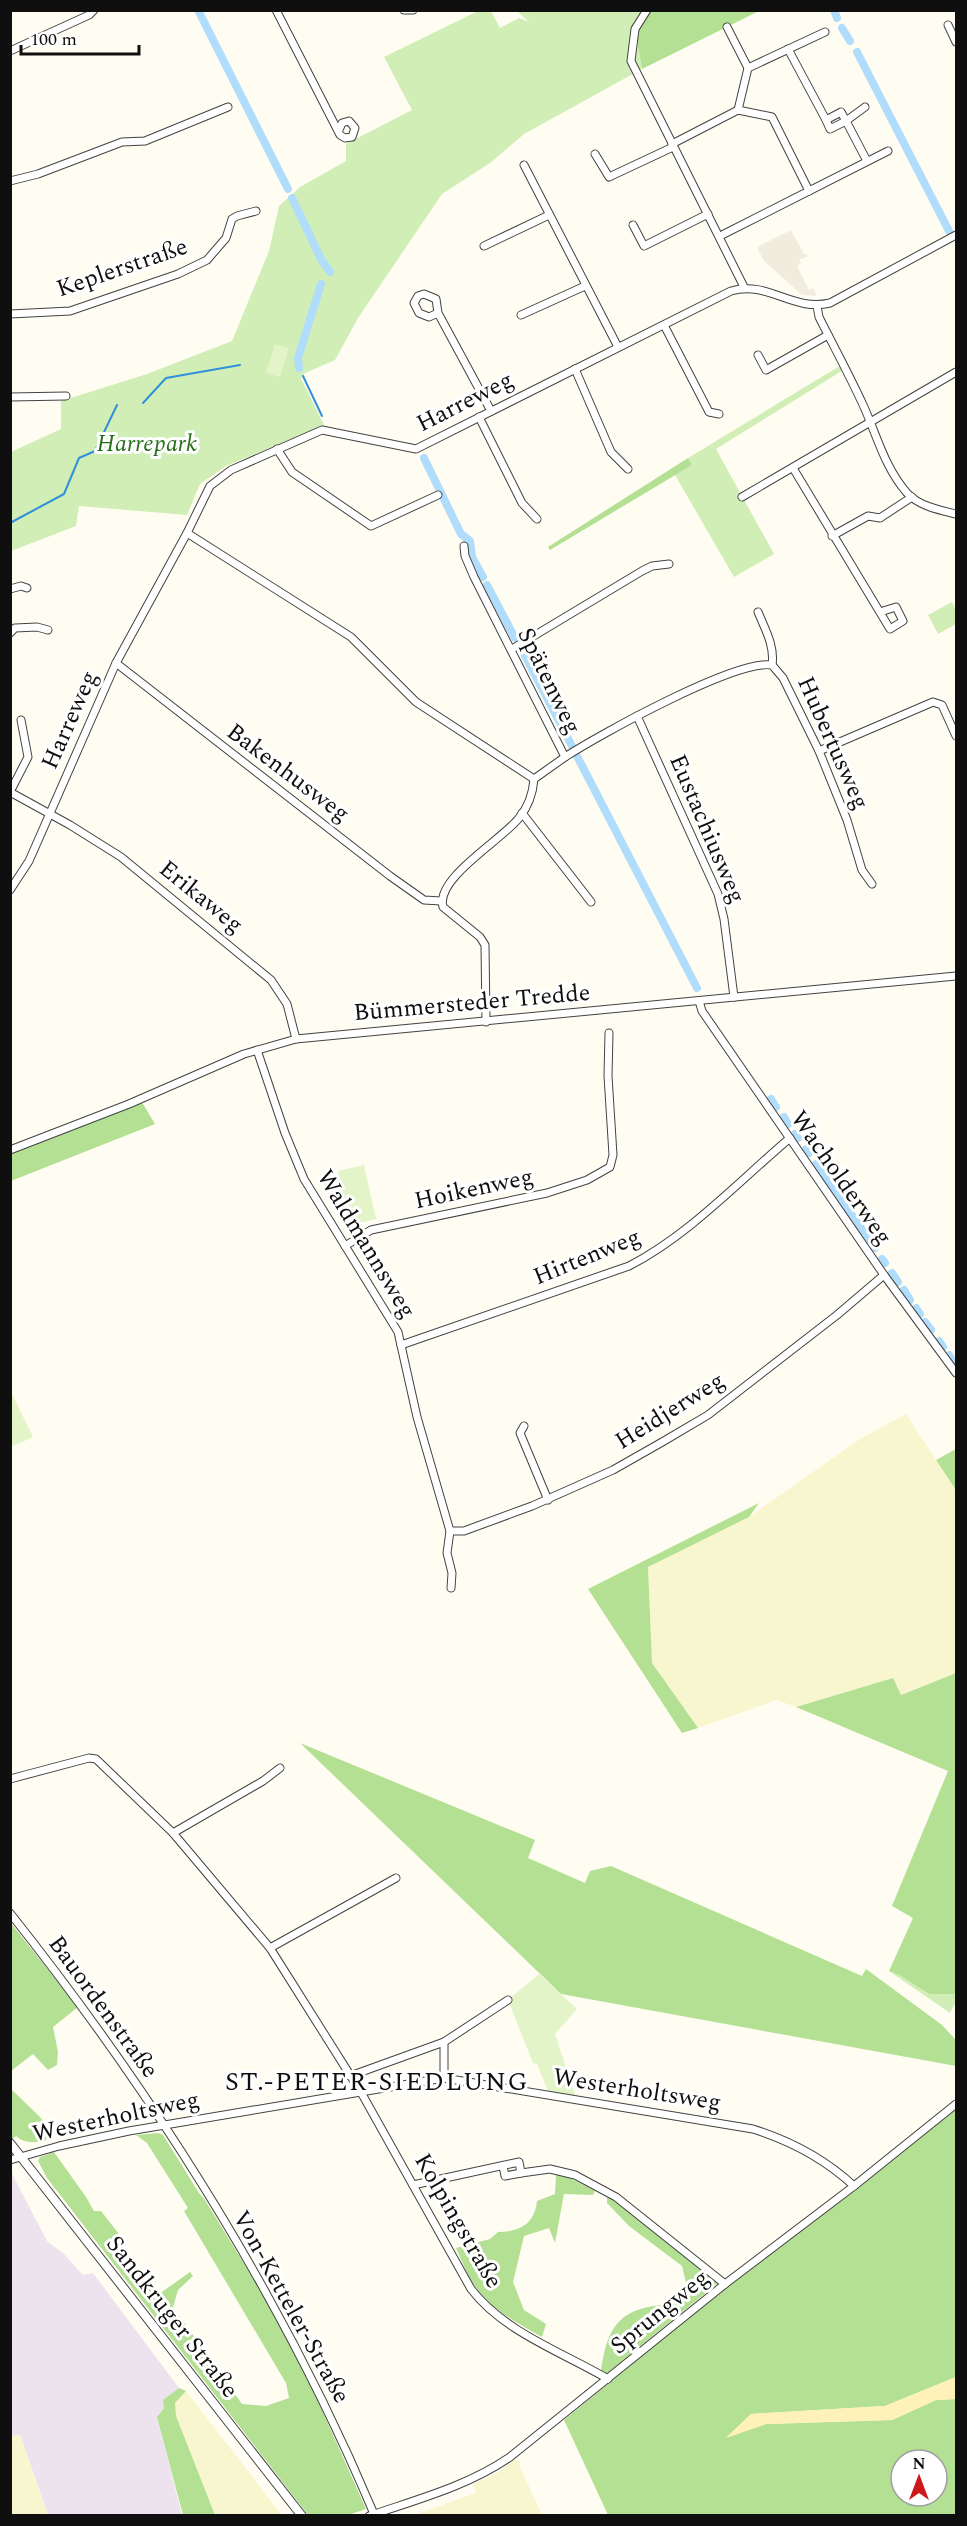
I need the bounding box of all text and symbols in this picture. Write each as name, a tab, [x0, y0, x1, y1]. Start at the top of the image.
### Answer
scale bar	[21, 18, 140, 56]
text: 100 m	[30, 26, 77, 53]
street label: Keplerstraße	[52, 229, 192, 307]
street label: Harreweg	[410, 362, 520, 442]
park label: Harrepark	[97, 426, 197, 462]
street label: Spätenweg	[508, 621, 590, 741]
street label: Harreweg	[32, 665, 108, 775]
street label: Hubertusweg	[788, 670, 878, 816]
street label: Bakenhusweg	[219, 715, 357, 831]
street label: Eustachiusweg	[659, 749, 755, 909]
street label: Erikaweg	[151, 851, 251, 943]
street label: Bümmersteder Tredde	[352, 975, 592, 1031]
street label: Wacholderweg	[781, 1103, 901, 1253]
street label: Hoikenweg	[411, 1159, 537, 1219]
street label: Waldmannsweg	[307, 1163, 425, 1325]
street label: Hirtenweg	[528, 1219, 646, 1295]
street label: Heidjerweg	[608, 1363, 732, 1459]
street label: Bauordenstraße	[39, 1928, 167, 2086]
street label: Westerholtsweg	[550, 2059, 724, 2121]
district label: ST.-PETER-SIEDLUNG	[225, 2062, 529, 2102]
street label: Westerholtsweg	[29, 2082, 203, 2152]
street label: Kolpingstraße	[405, 2147, 511, 2295]
street label: Von-Ketteler-Straße	[223, 2204, 359, 2410]
street label: Sandkruger Straße	[97, 2228, 247, 2406]
street label: Sprungweg	[602, 2261, 718, 2363]
north arrow	[889, 2448, 949, 2508]
text: N	[912, 2452, 926, 2476]

